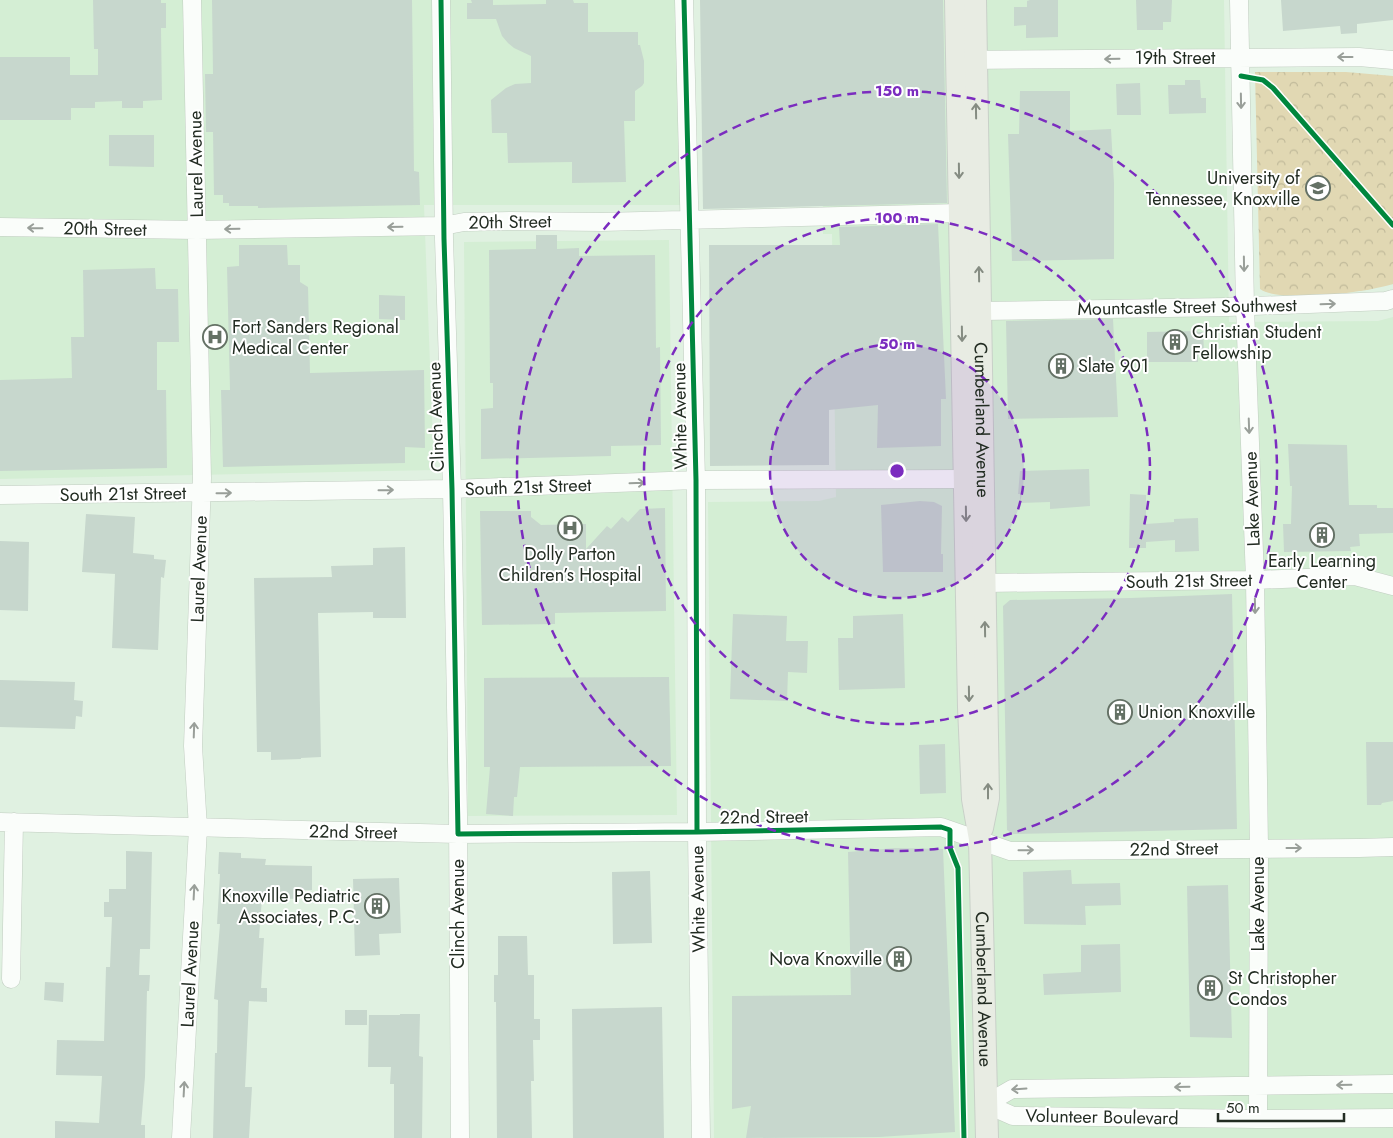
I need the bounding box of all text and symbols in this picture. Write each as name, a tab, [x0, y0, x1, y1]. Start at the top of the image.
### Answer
street label: 19th Street	[1135, 45, 1216, 71]
one-way arrow	[1337, 52, 1353, 62]
one-way arrow	[1104, 54, 1120, 63]
text: 150 m	[875, 80, 919, 102]
one-way arrow	[1236, 92, 1246, 109]
one-way arrow	[971, 104, 981, 120]
street label: Laurel Avenue	[182, 110, 210, 218]
one-way arrow	[954, 162, 964, 179]
place label: University of Tennessee, Knoxville	[1146, 165, 1301, 212]
school or university icon: University of Tennessee, Knoxville	[1305, 175, 1331, 201]
text: 100 m	[875, 207, 919, 229]
street label: 20th Street	[468, 208, 552, 236]
street label: 20th Street	[63, 215, 147, 243]
one-way arrow	[387, 222, 403, 232]
one-way arrow	[27, 223, 43, 232]
one-way arrow	[224, 224, 240, 234]
one-way arrow	[1239, 255, 1249, 271]
one-way arrow	[974, 266, 984, 282]
street label: Mountcastle Street Southwest	[1077, 292, 1298, 322]
one-way arrow	[1320, 299, 1336, 308]
place label: Fort Sanders Regional Medical Center	[232, 314, 399, 361]
place label: Christian Student Fellowship	[1192, 319, 1322, 366]
hospital icon: Fort Sanders Regional Medical Center	[202, 324, 228, 350]
one-way arrow	[958, 325, 967, 341]
building icon: Christian Student Fellowship	[1162, 329, 1188, 355]
text: 50 m	[879, 333, 915, 355]
street label: Cumberland Avenue	[968, 342, 996, 498]
building icon: Slate 901	[1048, 353, 1074, 379]
place label: Slate 901	[1078, 353, 1149, 379]
street label: Clinch Avenue	[421, 362, 451, 472]
street label: White Avenue	[666, 362, 694, 470]
one-way arrow	[1245, 418, 1254, 434]
street label: Lake Avenue	[1237, 451, 1267, 547]
centre of rings	[888, 462, 906, 480]
street label: South 21st Street	[464, 472, 592, 502]
one-way arrow	[628, 478, 644, 487]
street label: South 21st Street	[59, 480, 187, 508]
one-way arrow	[378, 485, 394, 495]
one-way arrow	[215, 488, 231, 498]
one-way arrow	[961, 505, 970, 521]
street label: Laurel Avenue	[184, 515, 214, 623]
hospital icon: Dolly Parton Children’s Hospital	[557, 515, 583, 541]
building icon: Early Learning Center	[1309, 522, 1335, 548]
place label: Dolly Parton Children’s Hospital	[499, 541, 641, 588]
place label: Early Learning Center	[1268, 548, 1376, 595]
street label: South 21st Street	[1125, 567, 1253, 595]
one-way arrow	[1250, 598, 1260, 614]
one-way arrow	[980, 621, 990, 638]
one-way arrow	[964, 685, 974, 701]
building icon: Union Knoxville	[1107, 699, 1133, 725]
place label: Union Knoxville	[1138, 699, 1255, 725]
one-way arrow	[189, 722, 199, 738]
one-way arrow	[983, 784, 993, 800]
street label: 22nd Street	[720, 803, 809, 831]
street label: 22nd Street	[309, 818, 398, 846]
street label: 22nd Street	[1130, 835, 1219, 863]
one-way arrow	[1286, 843, 1302, 853]
street label: White Avenue	[684, 845, 712, 953]
one-way arrow	[1018, 845, 1034, 855]
street label: Lake Avenue	[1245, 856, 1271, 952]
street label: Clinch Avenue	[445, 859, 471, 969]
place label: Knoxville Pediatric Associates, P.C.	[221, 883, 360, 930]
one-way arrow	[190, 884, 199, 900]
building icon: Knoxville Pediatric Associates, P.C.	[364, 893, 390, 919]
street label: Cumberland Avenue	[969, 911, 998, 1067]
street label: Laurel Avenue	[174, 920, 206, 1028]
place label: Nova Knoxville	[769, 946, 882, 972]
building icon: Nova Knoxville	[886, 946, 912, 972]
place label: St Christopher Condos	[1228, 965, 1338, 1012]
building icon: St Christopher Condos	[1197, 975, 1223, 1001]
one-way arrow	[1337, 1080, 1353, 1090]
one-way arrow	[179, 1082, 188, 1098]
one-way arrow	[1174, 1082, 1190, 1091]
one-way arrow	[1012, 1085, 1028, 1094]
scale bar	[1218, 1090, 1344, 1122]
text: 50 m	[1226, 1097, 1260, 1119]
street label: Volunteer Boulevard	[1025, 1103, 1179, 1131]

